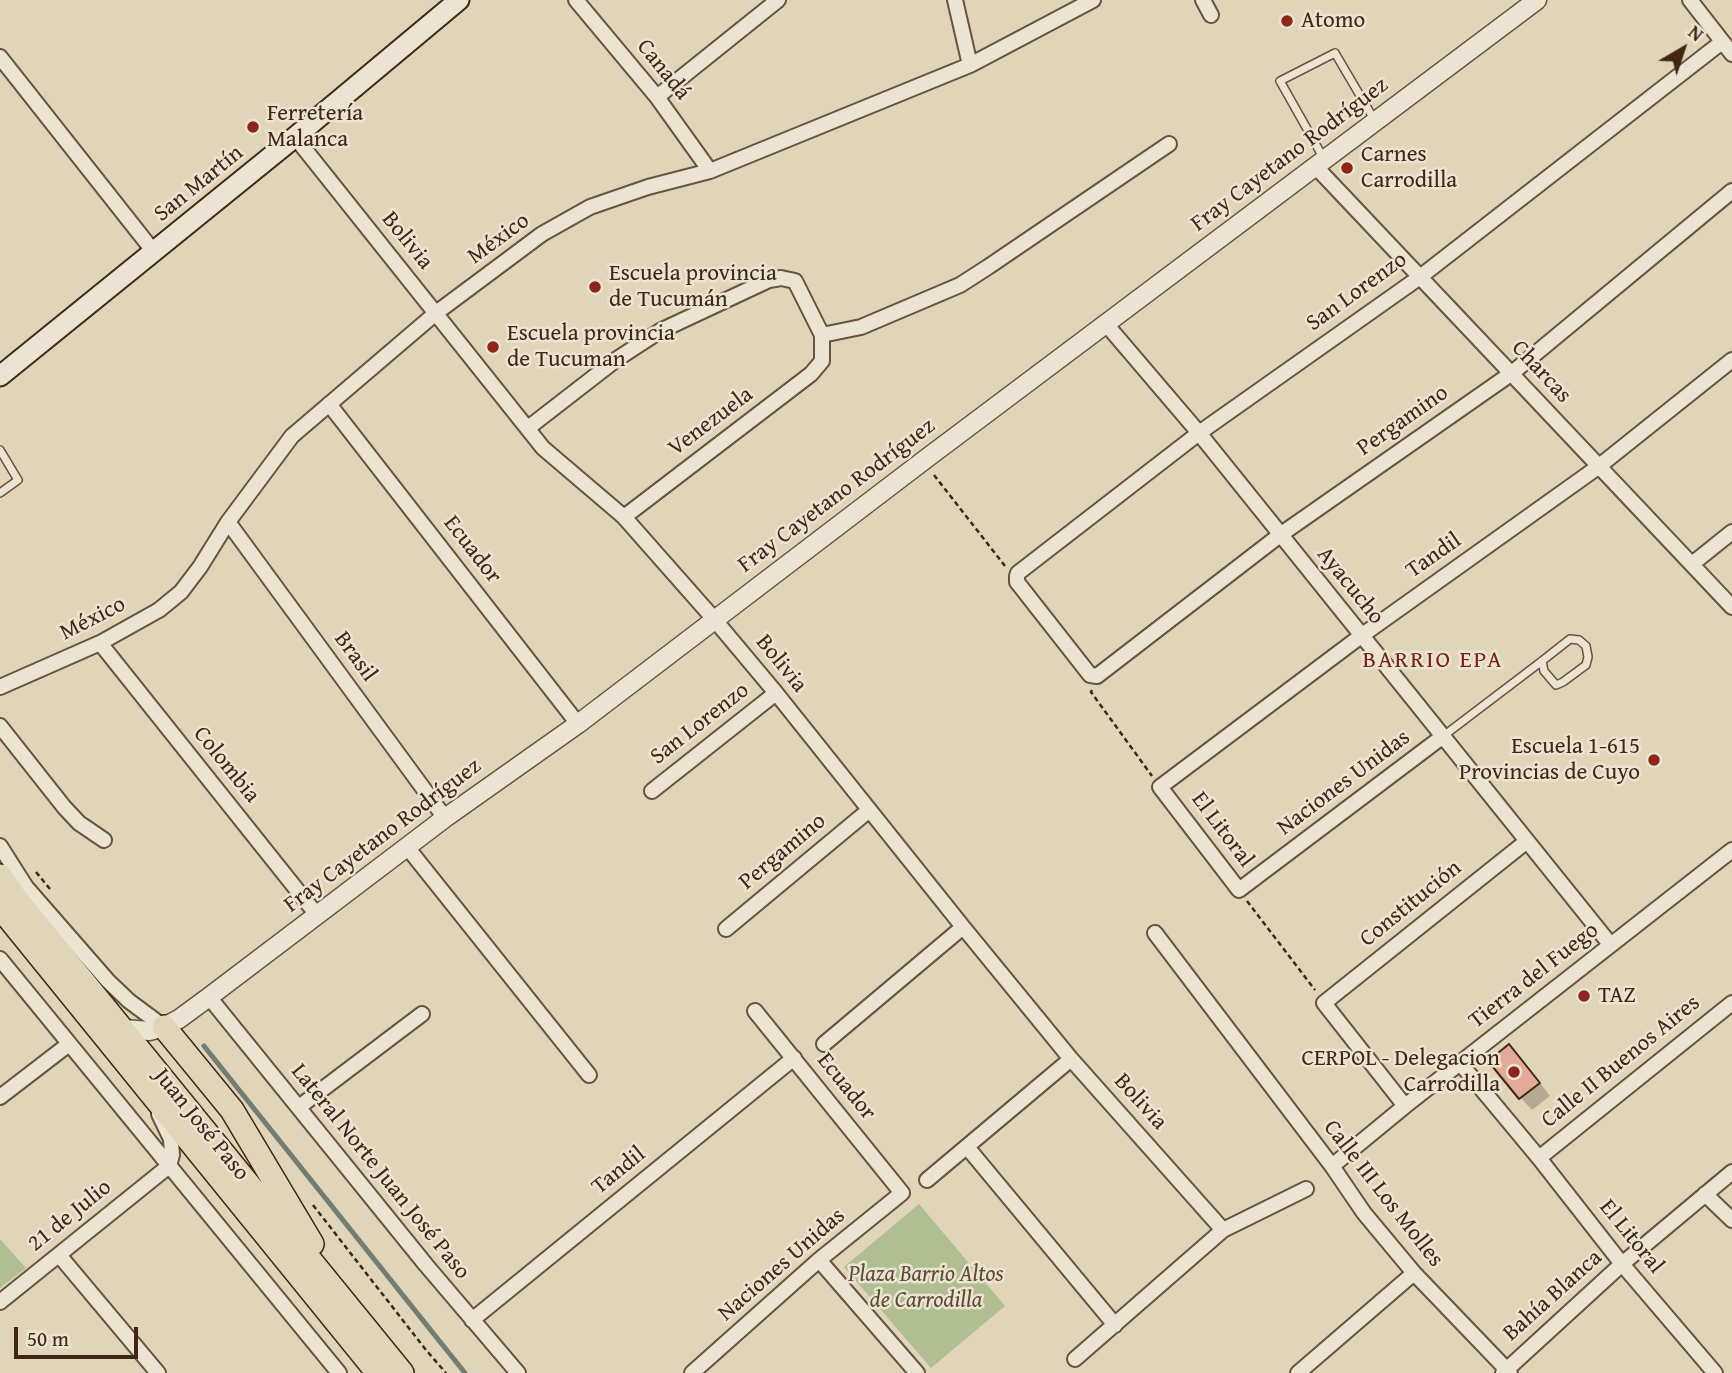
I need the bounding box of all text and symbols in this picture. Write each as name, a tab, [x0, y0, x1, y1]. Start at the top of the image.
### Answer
place label: Atomo	[1301, 7, 1365, 35]
marker: Atomo	[1279, 13, 1295, 29]
north arrow	[1648, 14, 1718, 84]
text: N	[1682, 18, 1710, 48]
street label: Canadá	[630, 34, 696, 106]
street label: Fray Cayetano Rodríguez	[1186, 72, 1394, 238]
place label: Ferretería Malanca	[267, 100, 363, 154]
marker: Ferretería Malanca	[245, 119, 261, 135]
street label: San Martín	[149, 140, 249, 228]
place label: Carnes Carrodilla	[1361, 141, 1457, 195]
marker: Carnes Carrodilla	[1339, 160, 1355, 176]
street label: Bolivia	[375, 206, 439, 276]
street label: México	[463, 207, 535, 271]
street label: San Lorenzo	[1301, 246, 1413, 338]
place label: Escuela provincia de Tucumán	[609, 260, 777, 314]
marker: Escuela provincia de Tucumán	[587, 279, 603, 295]
place label: Escuela provincia de Tucuman	[507, 320, 675, 374]
street label: Charcas	[1505, 335, 1577, 409]
marker: Escuela provincia de Tucuman	[485, 339, 501, 355]
street label: Pergamino	[1352, 380, 1454, 462]
street label: Venezuela	[663, 381, 759, 463]
street label: Fray Cayetano Rodríguez	[733, 413, 941, 579]
street label: Ecuador	[437, 511, 507, 589]
street label: Tandil	[1401, 527, 1467, 585]
street label: Ayacucho	[1310, 542, 1390, 630]
street label: México	[56, 591, 130, 647]
street label: Brasil	[328, 627, 382, 687]
street label: Bolivia	[749, 629, 813, 699]
district label: BARRIO EPA	[1364, 647, 1502, 675]
street label: San Lorenzo	[645, 677, 755, 771]
street label: Colombia	[187, 721, 265, 809]
street label: Naciones Unidas	[1272, 724, 1416, 842]
place label: Escuela 1-615 Provincias de Cuyo	[1459, 733, 1640, 787]
marker: Escuela 1-615 Provincias de Cuyo	[1646, 752, 1662, 768]
street label: Fray Cayetano Rodríguez	[279, 753, 487, 919]
street label: El Litoral	[1185, 787, 1259, 873]
street label: Pergamino	[734, 808, 832, 896]
street label: Constitución	[1355, 855, 1467, 953]
street label: Tierra del Fuego	[1464, 917, 1604, 1035]
place label: TAZ	[1598, 982, 1636, 1010]
marker: TAZ	[1576, 988, 1592, 1004]
street label: Calle II Buenos Aires	[1536, 990, 1706, 1134]
place label: CERPOL - Delegacion Carrodilla	[1301, 1045, 1500, 1099]
street label: Ecuador	[811, 1048, 881, 1126]
street label: Lateral Norte Juan José Paso	[284, 1059, 476, 1285]
street label: Juan José Paso	[147, 1063, 255, 1187]
marker: CERPOL - Delegacion Carrodilla	[1506, 1064, 1522, 1080]
street label: Bolivia	[1108, 1068, 1172, 1136]
street label: Calle III Los Molles	[1317, 1115, 1449, 1273]
street label: Tandil	[587, 1141, 651, 1201]
street label: 21 de Julio	[23, 1174, 117, 1258]
street label: El Litoral	[1593, 1194, 1669, 1280]
street label: Naciones Unidas	[713, 1202, 851, 1328]
street label: Bahía Blanca	[1498, 1244, 1608, 1348]
park label: Plaza Barrio Altos de Carrodilla	[848, 1261, 1004, 1315]
scale bar	[18, 1314, 142, 1358]
text: 50 m	[27, 1323, 69, 1354]

